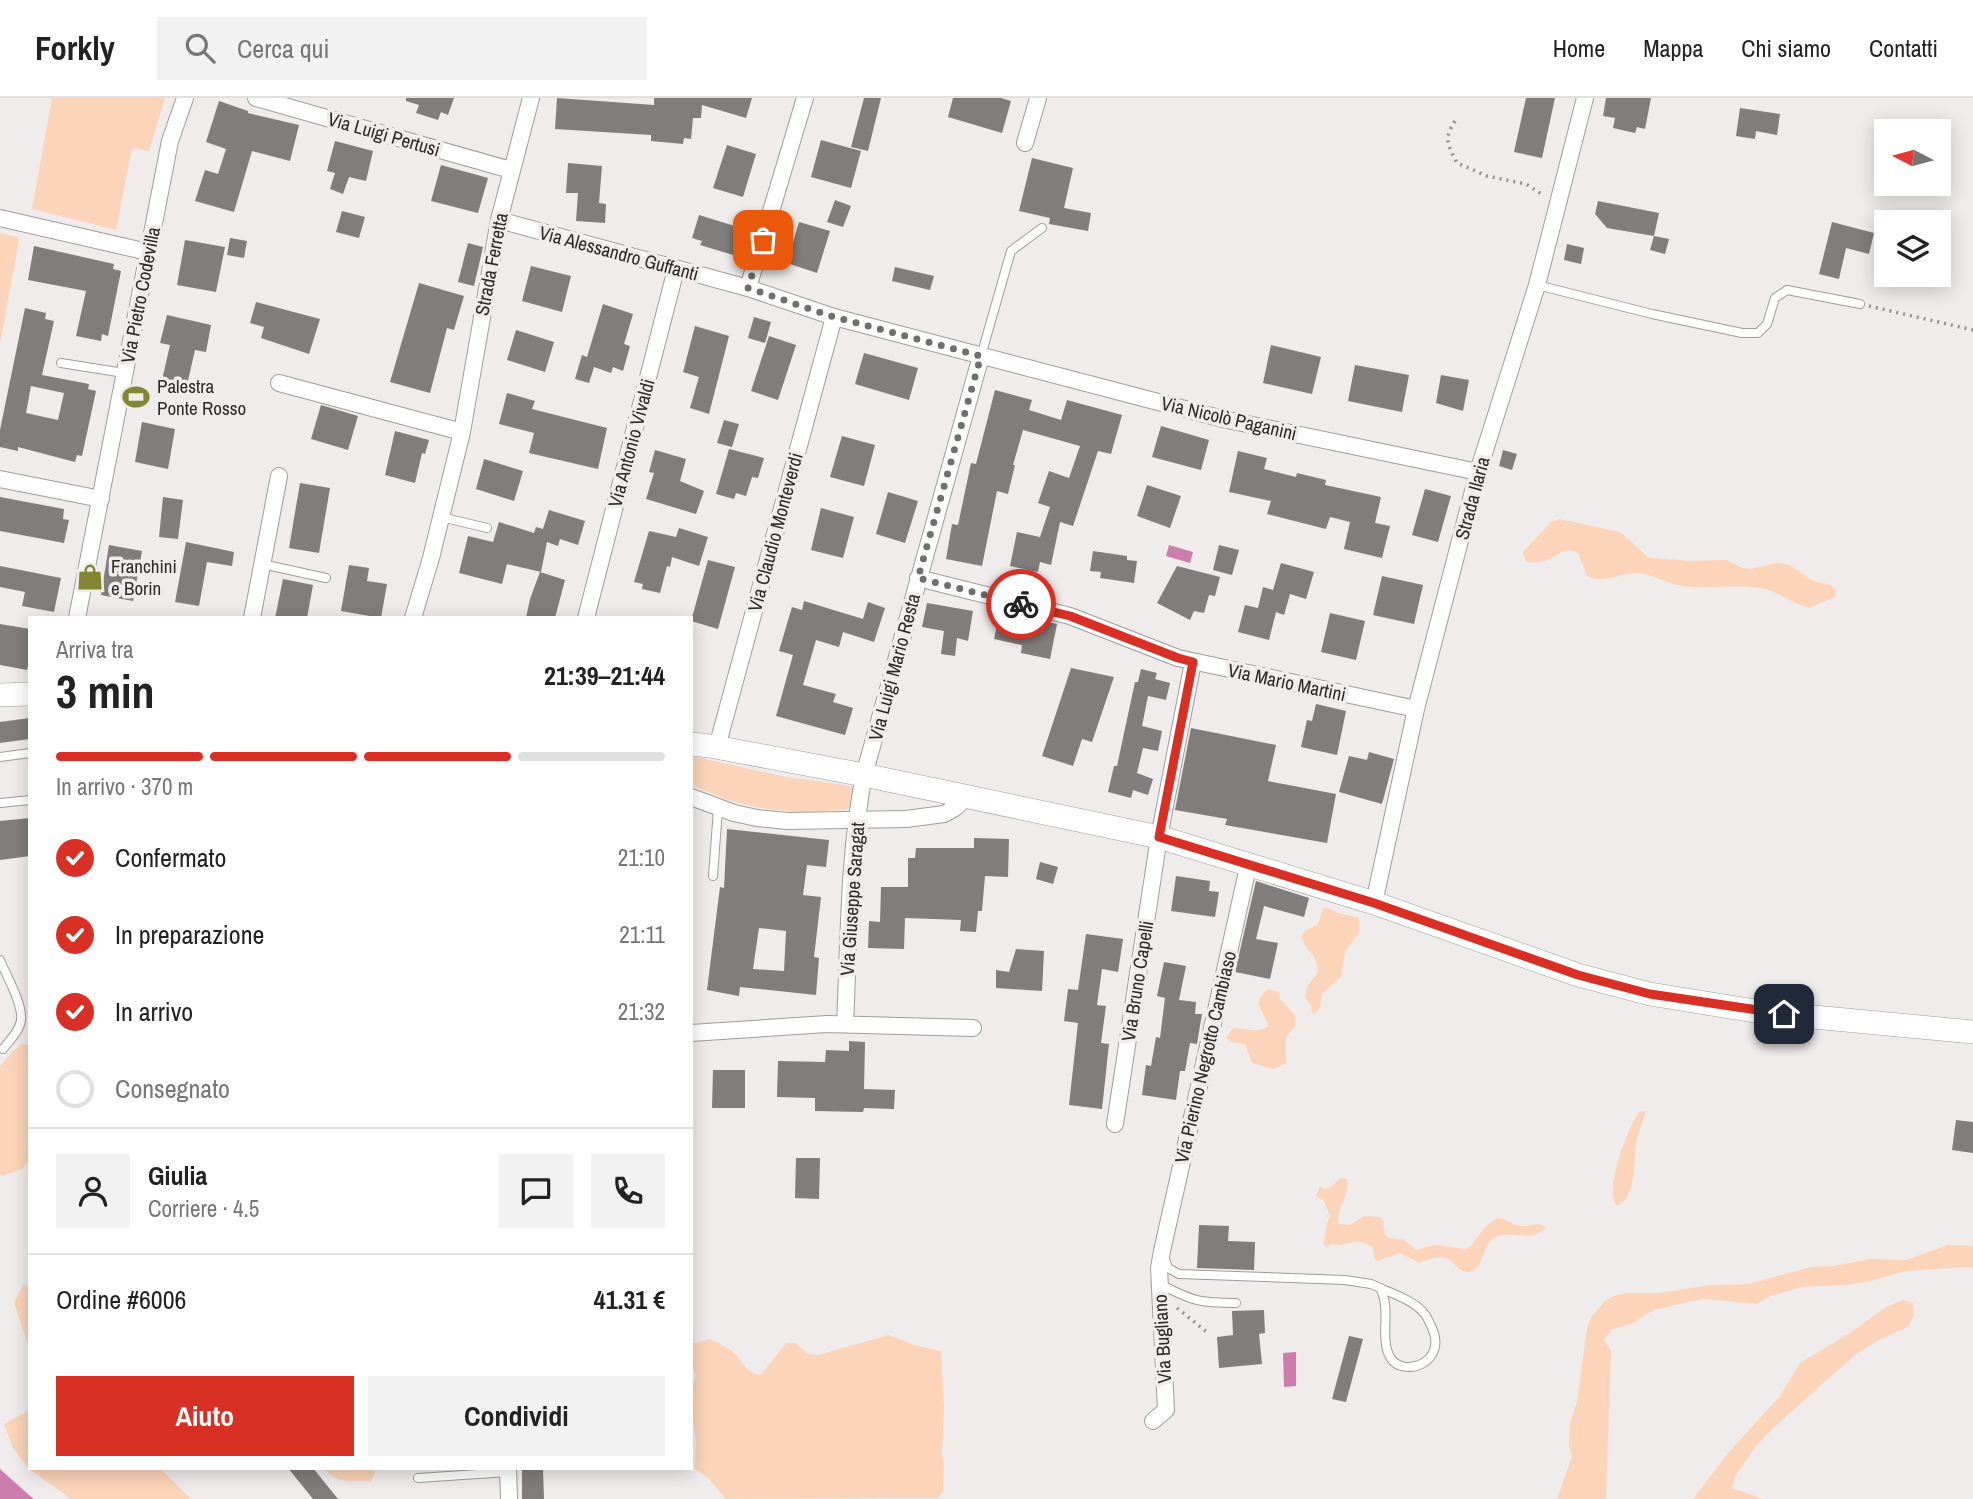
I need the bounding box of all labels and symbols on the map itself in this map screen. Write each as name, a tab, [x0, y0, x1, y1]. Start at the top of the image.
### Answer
street label: Via Luigi Pertusi	[325, 106, 443, 162]
north arrow	[1874, 119, 1951, 196]
street label: Strada Ferretta	[468, 210, 514, 318]
pin	[733, 210, 793, 270]
street label: Via Alessandro Guffanti	[536, 219, 702, 287]
street label: Via Pietro Codevilla	[114, 224, 166, 365]
place label: Palestra Ponte Rosso	[157, 373, 246, 421]
street label: Via Antonio Vivaldi	[601, 376, 661, 510]
sports icon: Palestra Ponte Rosso	[121, 382, 151, 412]
street label: Via Nicolò Paganini	[1159, 390, 1299, 446]
street label: Via Claudio Monteverdi	[741, 450, 809, 614]
street label: Strada Ilaria	[1448, 453, 1496, 542]
place label: Franchini e Borin	[111, 553, 177, 601]
shop icon: Franchini e Borin	[75, 562, 105, 592]
courier	[986, 569, 1056, 639]
street label: Via Luigi Mario Resta	[862, 590, 926, 743]
street label: Via Mario Martini	[1226, 657, 1348, 707]
street label: Via Giuseppe Saragat	[834, 821, 870, 977]
street label: Via Bruno Capelli	[1115, 919, 1159, 1043]
street label: Via Pierino Negrotto Cambiaso	[1168, 948, 1242, 1166]
pin	[1754, 984, 1814, 1044]
street label: Via Bugliano	[1147, 1294, 1177, 1384]

